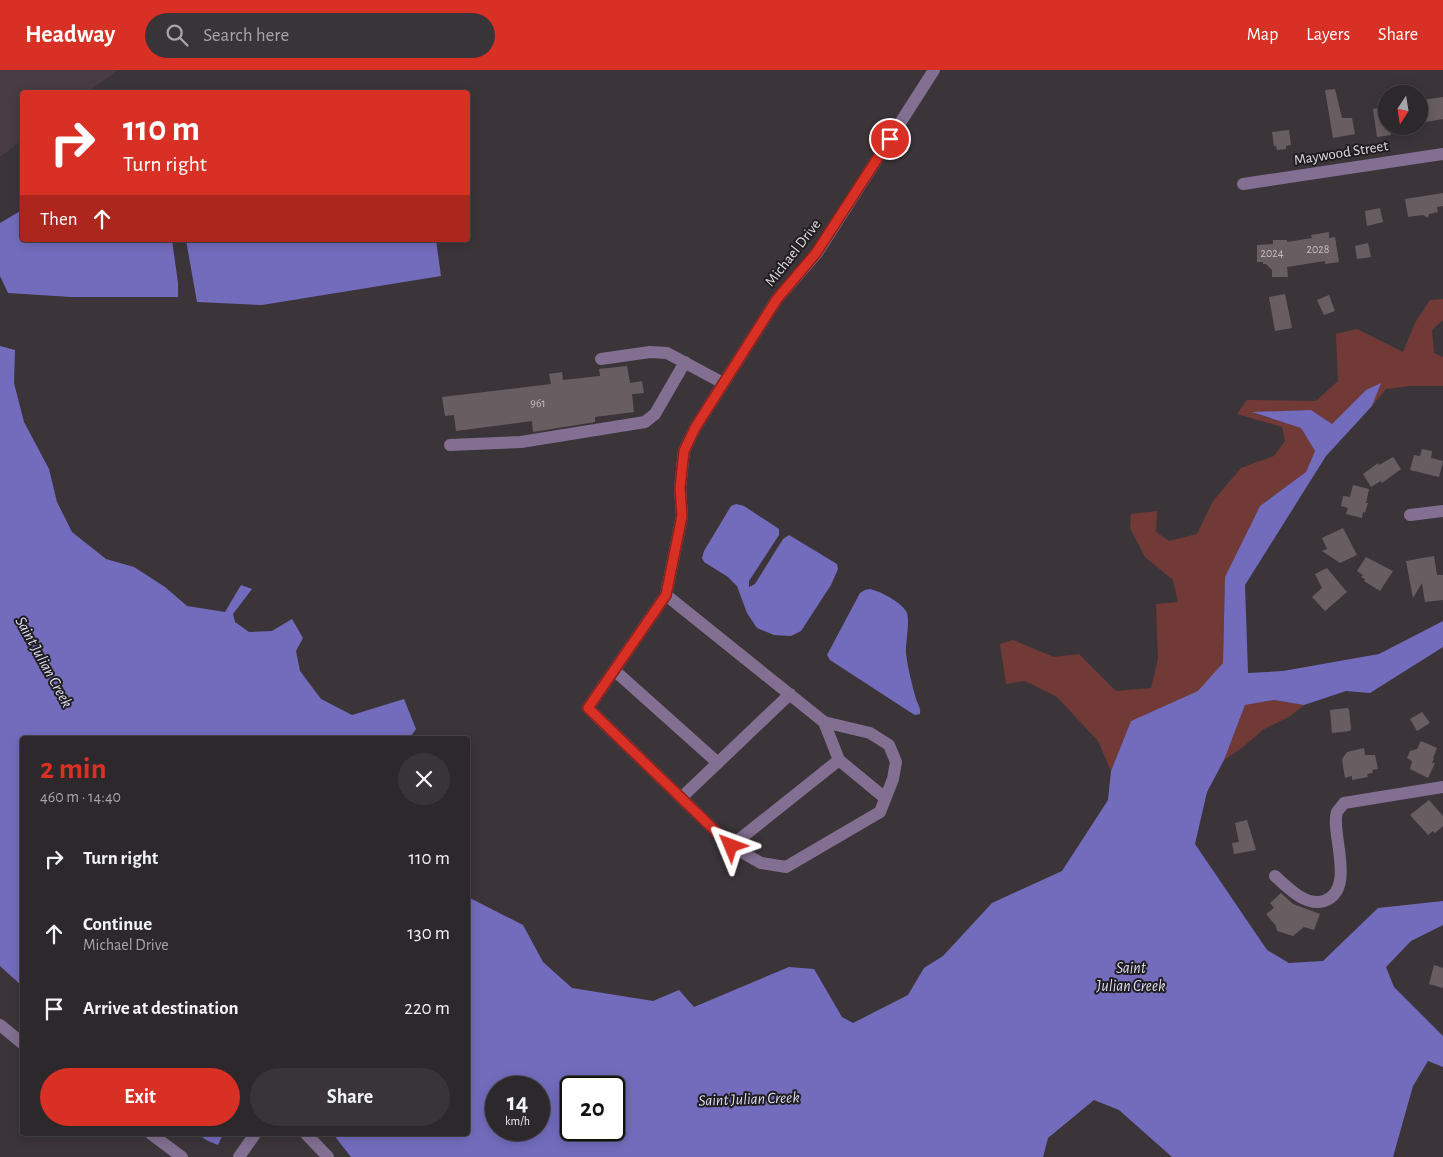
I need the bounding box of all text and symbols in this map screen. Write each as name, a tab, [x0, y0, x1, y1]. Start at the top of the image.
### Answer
search box	[145, 13, 495, 58]
icon: search	[163, 21, 191, 49]
text: Headway	[25, 23, 115, 47]
text: Search here	[203, 26, 289, 45]
text: Map	[1247, 26, 1278, 44]
text: Layers	[1306, 26, 1350, 44]
text: Share	[1378, 26, 1418, 44]
north arrow	[1378, 85, 1428, 135]
map controls	[1378, 85, 1428, 135]
icon: right	[40, 110, 105, 175]
text: 110 m	[123, 112, 200, 147]
pin	[869, 118, 911, 160]
icon: arrive	[876, 125, 904, 153]
street label: Maywood Street	[1293, 138, 1389, 168]
text: Turn right	[123, 153, 207, 175]
icon: ahead	[88, 205, 116, 233]
text: Then	[40, 210, 78, 229]
street label: Michael Drive	[762, 217, 824, 289]
house number: 2028	[1307, 243, 1330, 255]
house number: 2024	[1260, 247, 1284, 259]
house number: 961	[530, 397, 546, 409]
water label: Saint Julian Creek	[12, 614, 76, 710]
button: close	[398, 753, 450, 805]
text: 2 min	[40, 754, 107, 784]
text: 460 m · 14:40	[40, 789, 121, 805]
position arrow	[704, 819, 756, 871]
icon: right	[40, 845, 68, 873]
text: Turn right	[83, 849, 158, 868]
text: 110 m	[409, 849, 450, 868]
text: Continue	[83, 915, 152, 934]
icon: ahead	[40, 920, 68, 948]
text: 130 m	[407, 924, 450, 943]
text: Michael Drive	[83, 937, 169, 953]
water label: Saint Julian Creek	[1096, 960, 1165, 994]
icon: arrive	[40, 995, 68, 1023]
text: Arrive at destination	[83, 999, 239, 1018]
text: 220 m	[404, 999, 450, 1018]
button: Exit	[40, 1068, 240, 1126]
button: Share	[250, 1068, 450, 1126]
speed limit sign: 20	[560, 1076, 625, 1141]
water label: Saint Julian Creek	[698, 1089, 800, 1109]
text: 14	[507, 1090, 528, 1115]
text: km/h	[505, 1115, 530, 1127]

